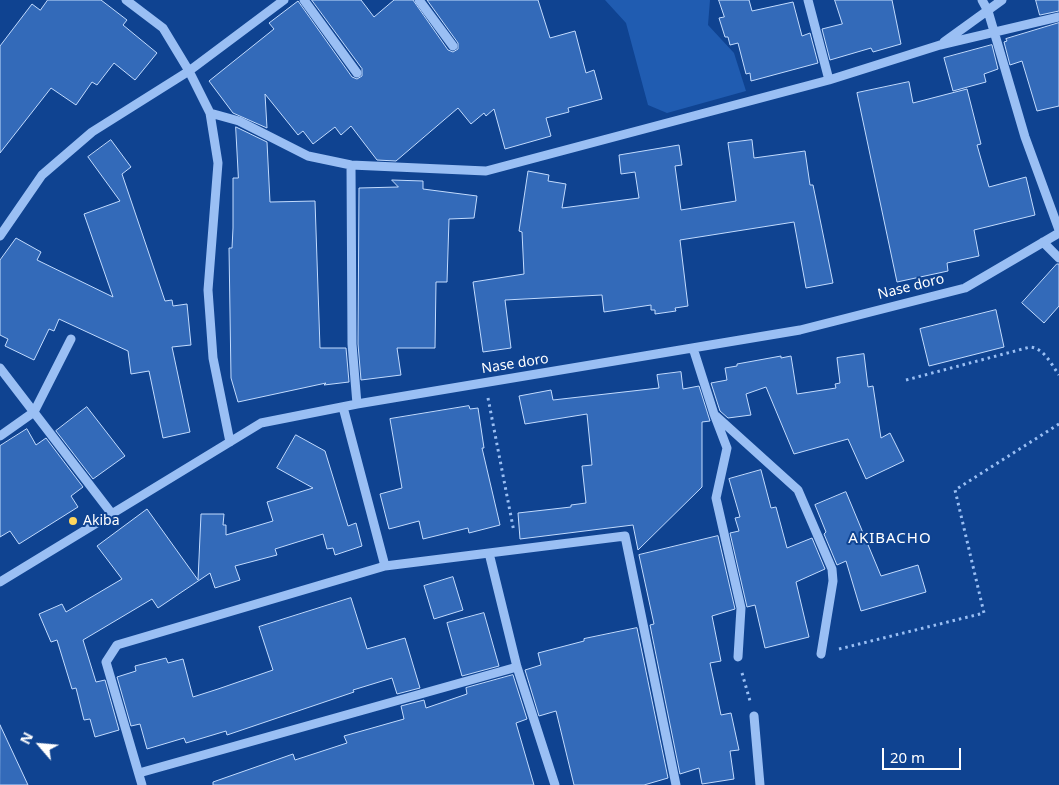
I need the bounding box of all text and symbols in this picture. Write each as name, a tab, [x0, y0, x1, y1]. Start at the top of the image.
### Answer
street label: Nase doro	[876, 271, 946, 303]
street label: Nase doro	[480, 350, 550, 378]
place label: Akiba	[83, 513, 119, 529]
marker: Akiba	[67, 515, 79, 527]
district label: AKIBACHO	[847, 530, 933, 548]
north arrow	[15, 720, 65, 770]
text: N	[15, 729, 37, 747]
scale bar	[884, 738, 963, 770]
text: 20 m	[890, 747, 925, 767]

